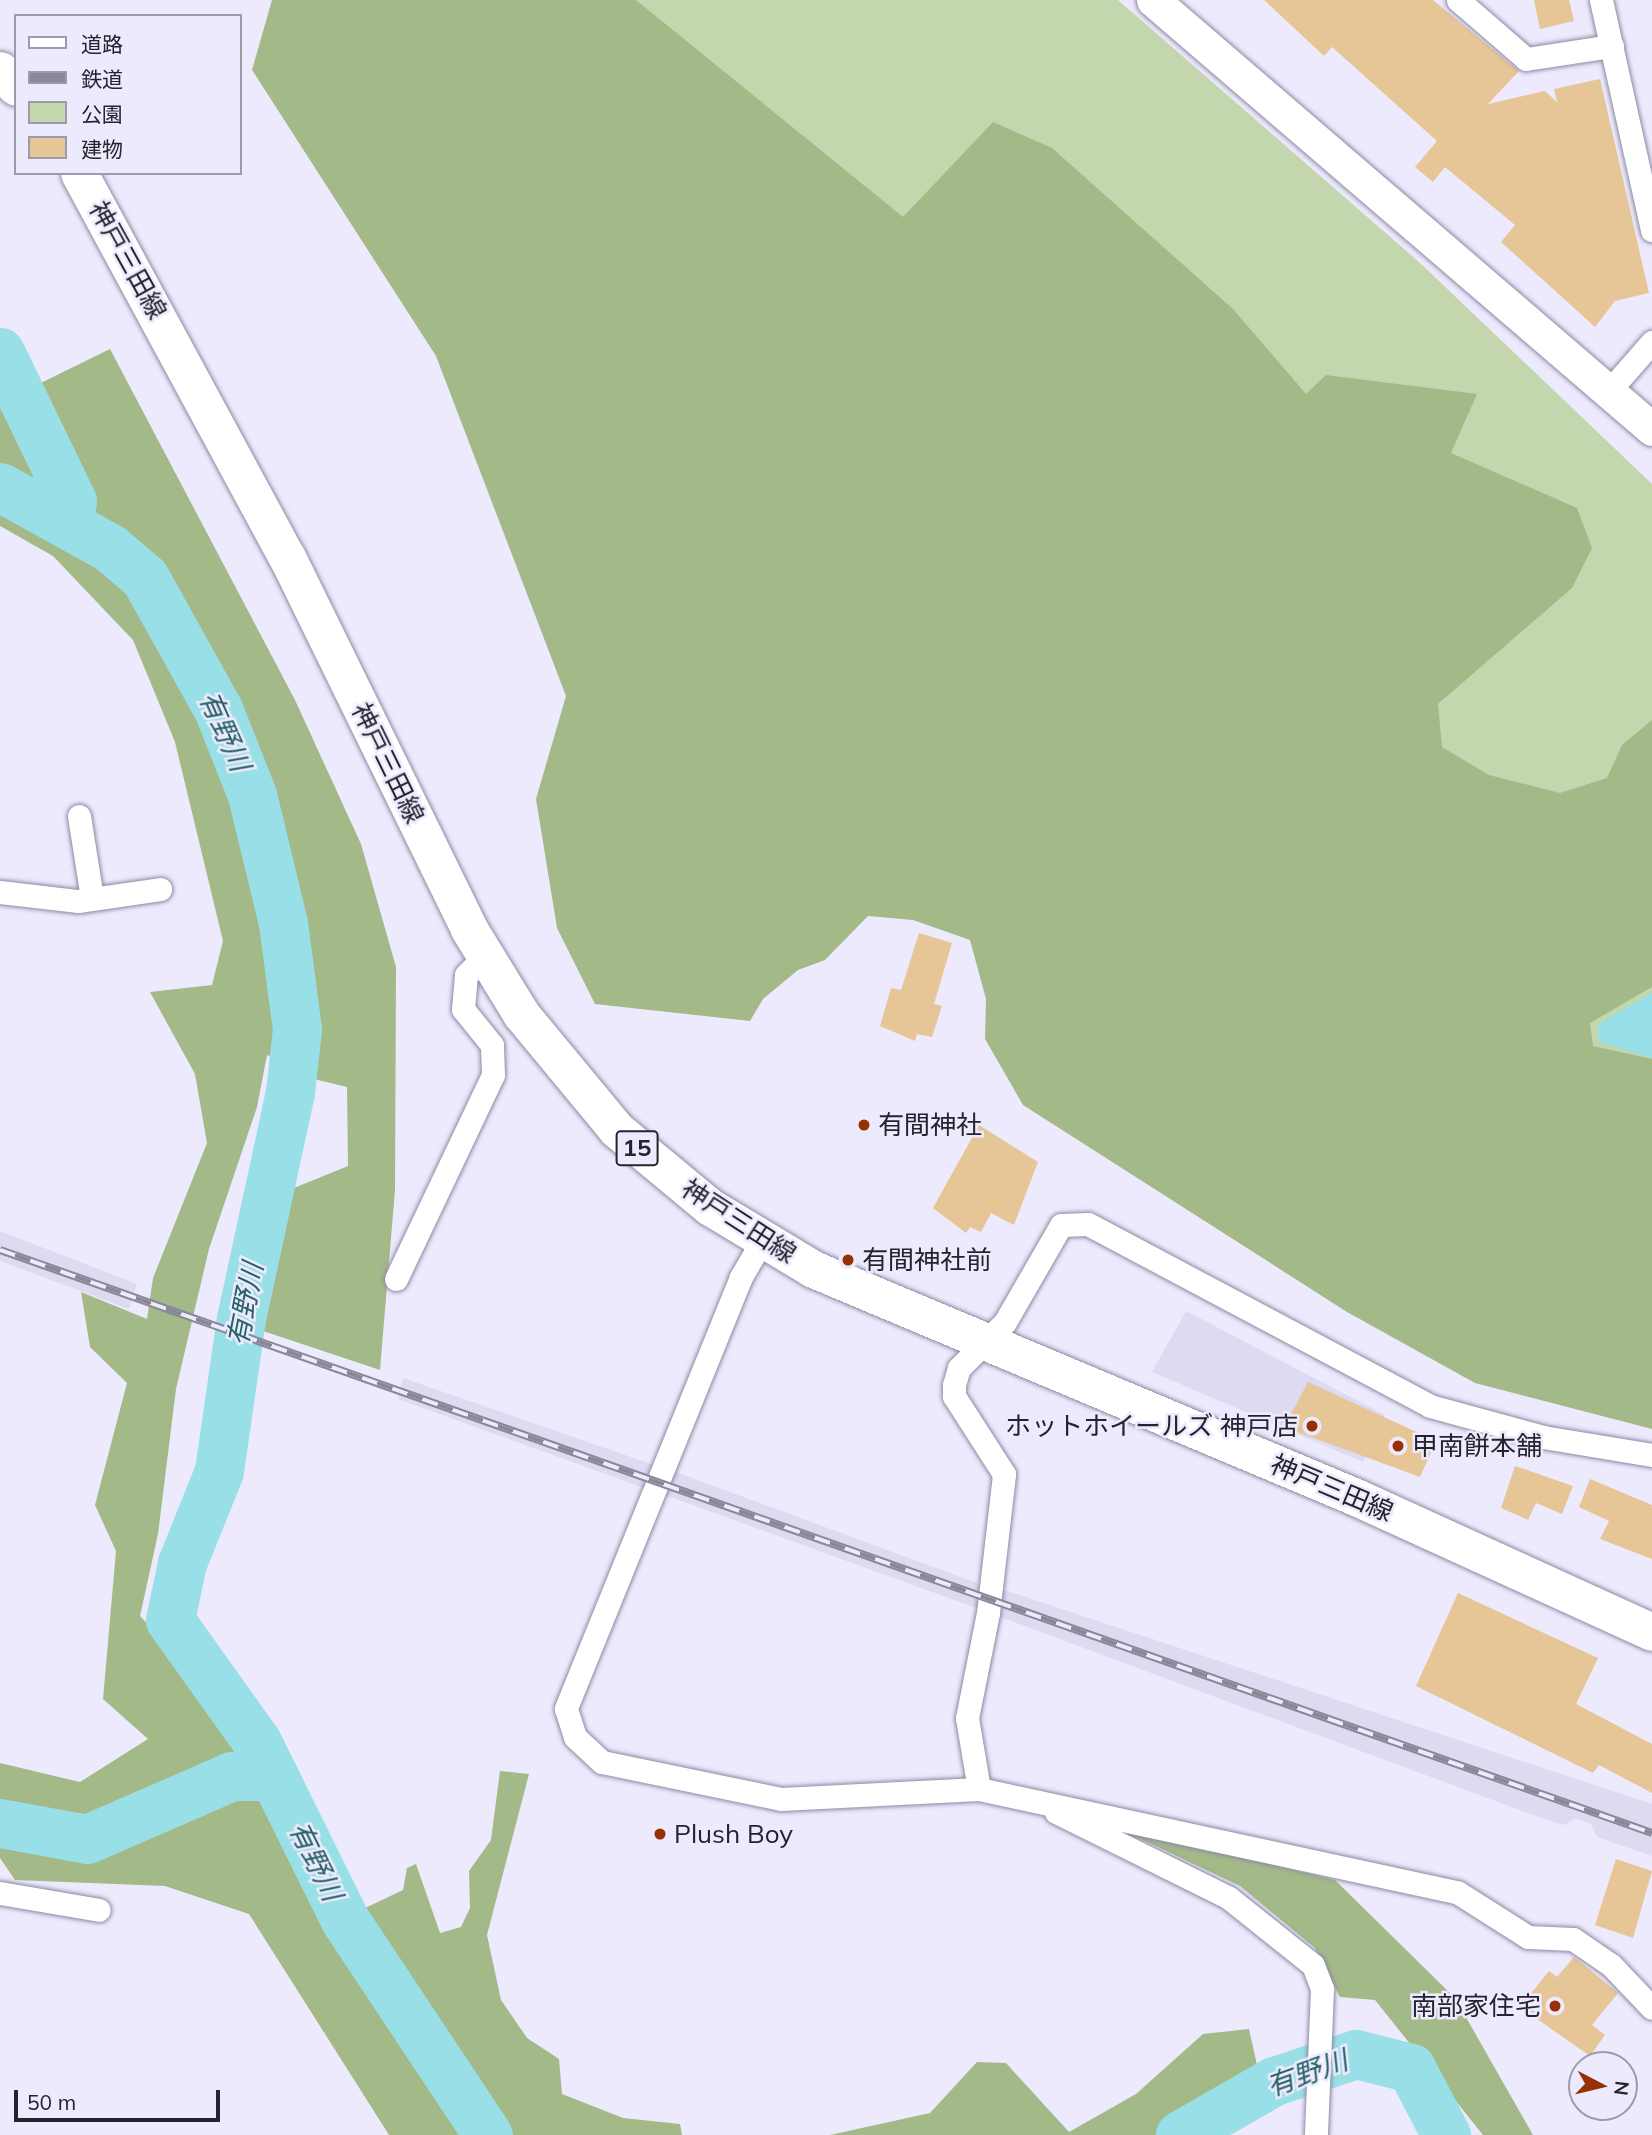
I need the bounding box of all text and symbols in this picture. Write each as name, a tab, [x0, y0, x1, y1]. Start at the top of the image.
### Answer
legend	[14, 14, 242, 175]
text: 道路	[81, 31, 123, 57]
text: 鉄道	[81, 66, 123, 92]
text: 公園	[81, 101, 123, 127]
text: 建物	[81, 136, 123, 162]
street label: 神戸三田線	[83, 196, 173, 324]
water label: 有野川	[193, 686, 257, 776]
street label: 神戸三田線	[345, 698, 431, 828]
place label: 有間神社	[878, 1109, 982, 1141]
marker: 有間神社	[856, 1117, 872, 1133]
road number: 15	[614, 1128, 660, 1168]
street label: 神戸三田線	[676, 1173, 802, 1269]
place label: 有間神社前	[862, 1244, 992, 1276]
marker: 有間神社前	[840, 1252, 856, 1268]
water label: 有野川	[220, 1260, 270, 1348]
place label: ホットホイールズ 神戸店	[1005, 1410, 1298, 1442]
marker: ホットホイールズ 神戸店	[1304, 1418, 1320, 1434]
place label: 甲南餅本舗	[1412, 1430, 1542, 1462]
marker: 甲南餅本舗	[1390, 1438, 1406, 1454]
street label: 神戸三田線	[1266, 1448, 1398, 1528]
water label: 有野川	[282, 1816, 350, 1906]
place label: Plush Boy	[674, 1818, 793, 1850]
marker: Plush Boy	[652, 1826, 668, 1842]
place label: 南部家住宅	[1411, 1990, 1541, 2022]
marker: 南部家住宅	[1547, 1998, 1563, 2014]
water label: 有野川	[1262, 2043, 1352, 2103]
north arrow	[1568, 2051, 1638, 2121]
scale bar	[18, 2076, 224, 2120]
text: N	[1609, 2080, 1635, 2097]
text: 50 m	[27, 2089, 76, 2115]

